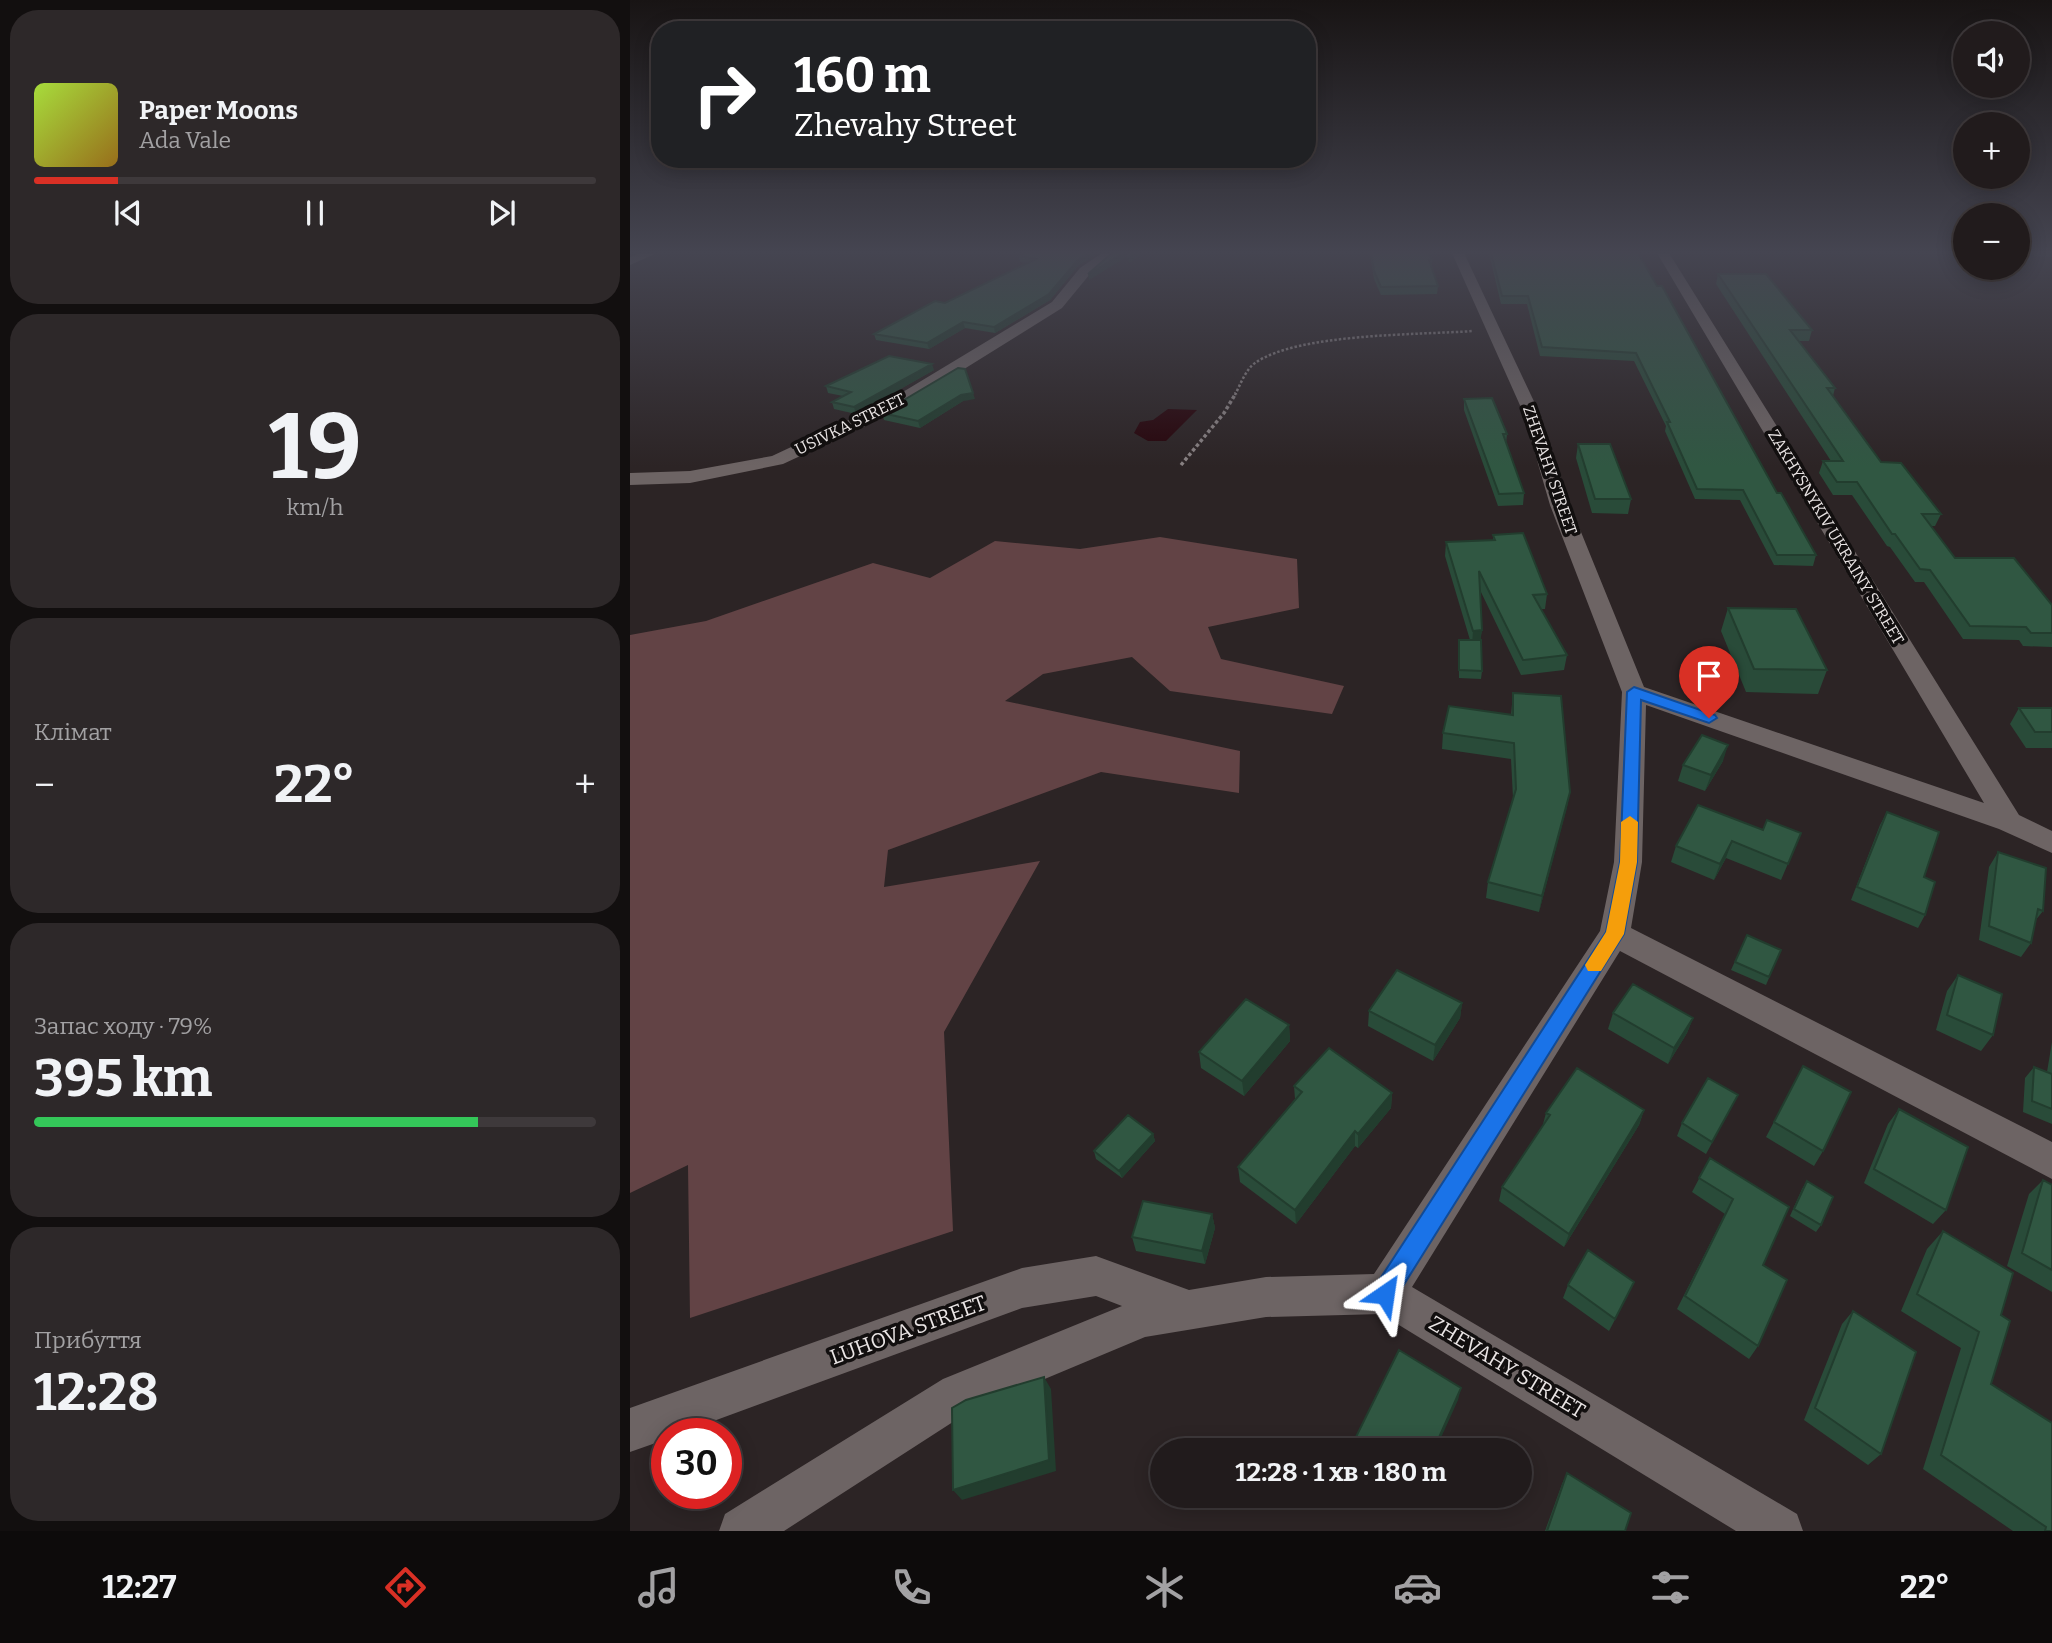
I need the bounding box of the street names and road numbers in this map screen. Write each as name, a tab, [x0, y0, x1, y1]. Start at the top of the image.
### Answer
street label: USIVKA STREET	[792, 389, 908, 459]
street label: ZHEVAHY STREET	[1519, 403, 1581, 537]
street label: ZAKHYSNYKIV UKRAINY STREET	[1764, 426, 1908, 648]
street label: LUHOVA STREET	[826, 1290, 990, 1370]
street label: ZHEVAHY STREET	[1424, 1310, 1590, 1424]

